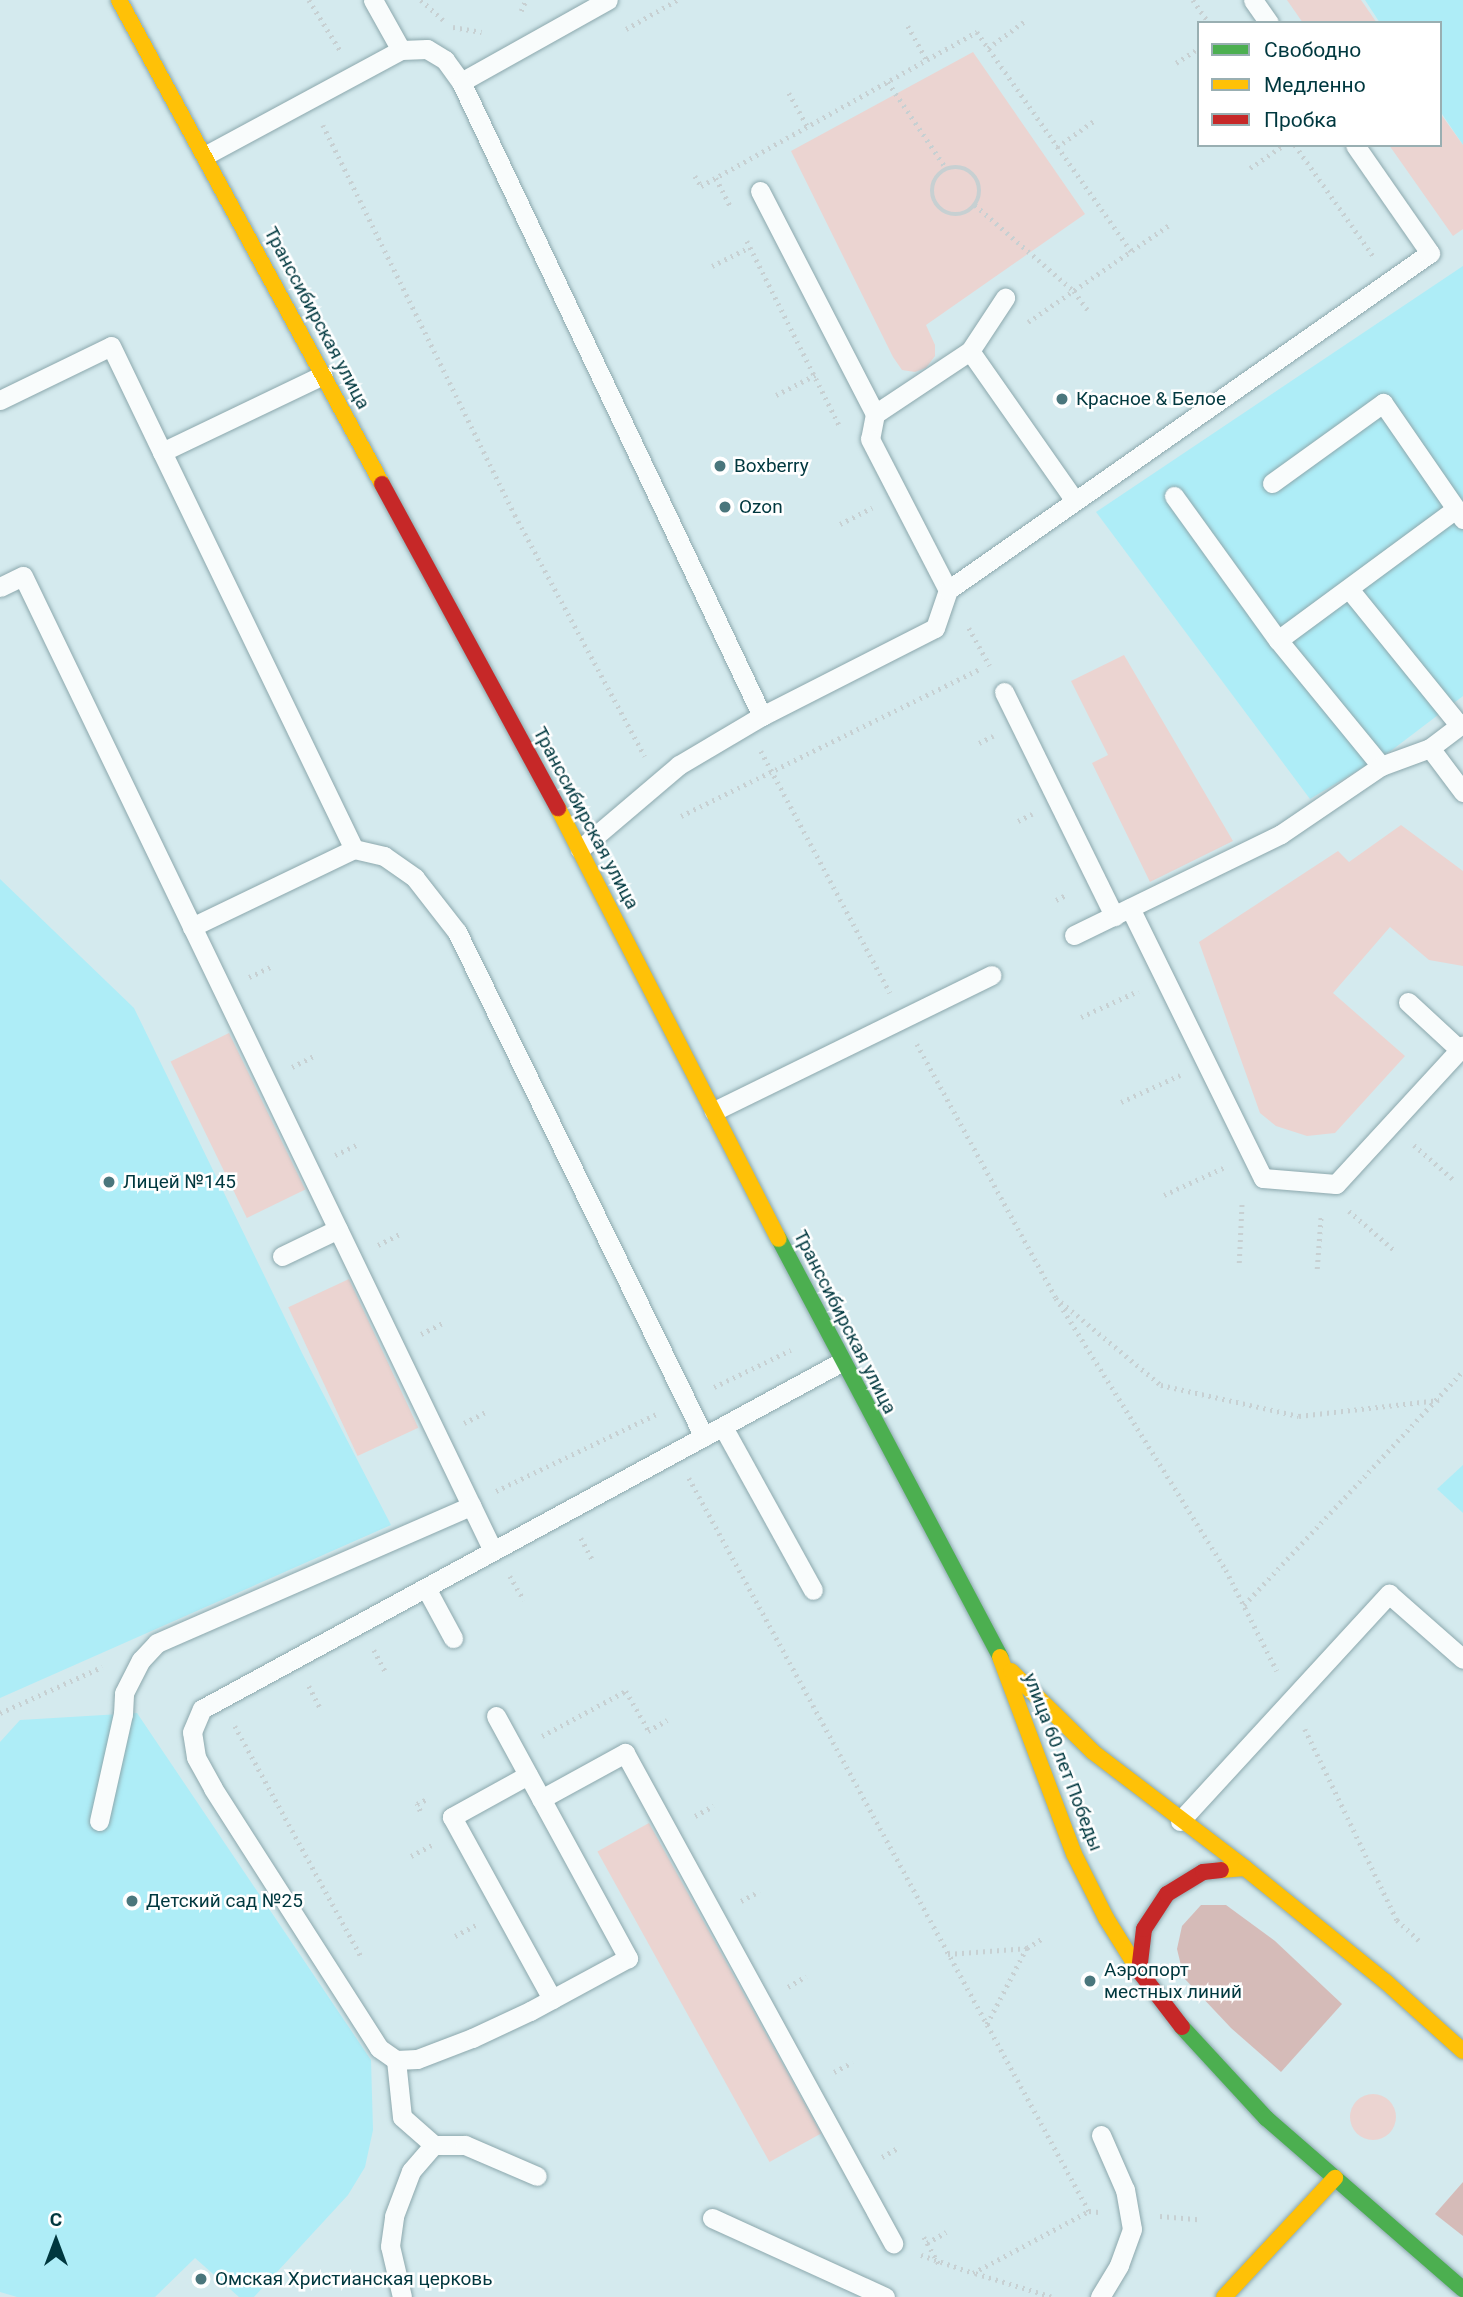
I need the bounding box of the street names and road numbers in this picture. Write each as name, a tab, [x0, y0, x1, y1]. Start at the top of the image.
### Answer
street label: Транссибирская улица	[259, 223, 375, 413]
street label: Транссибирская улица	[528, 723, 644, 913]
street label: Транссибирская улица	[789, 1226, 901, 1418]
street label: улица 60 лет Победы	[1019, 1670, 1107, 1854]

